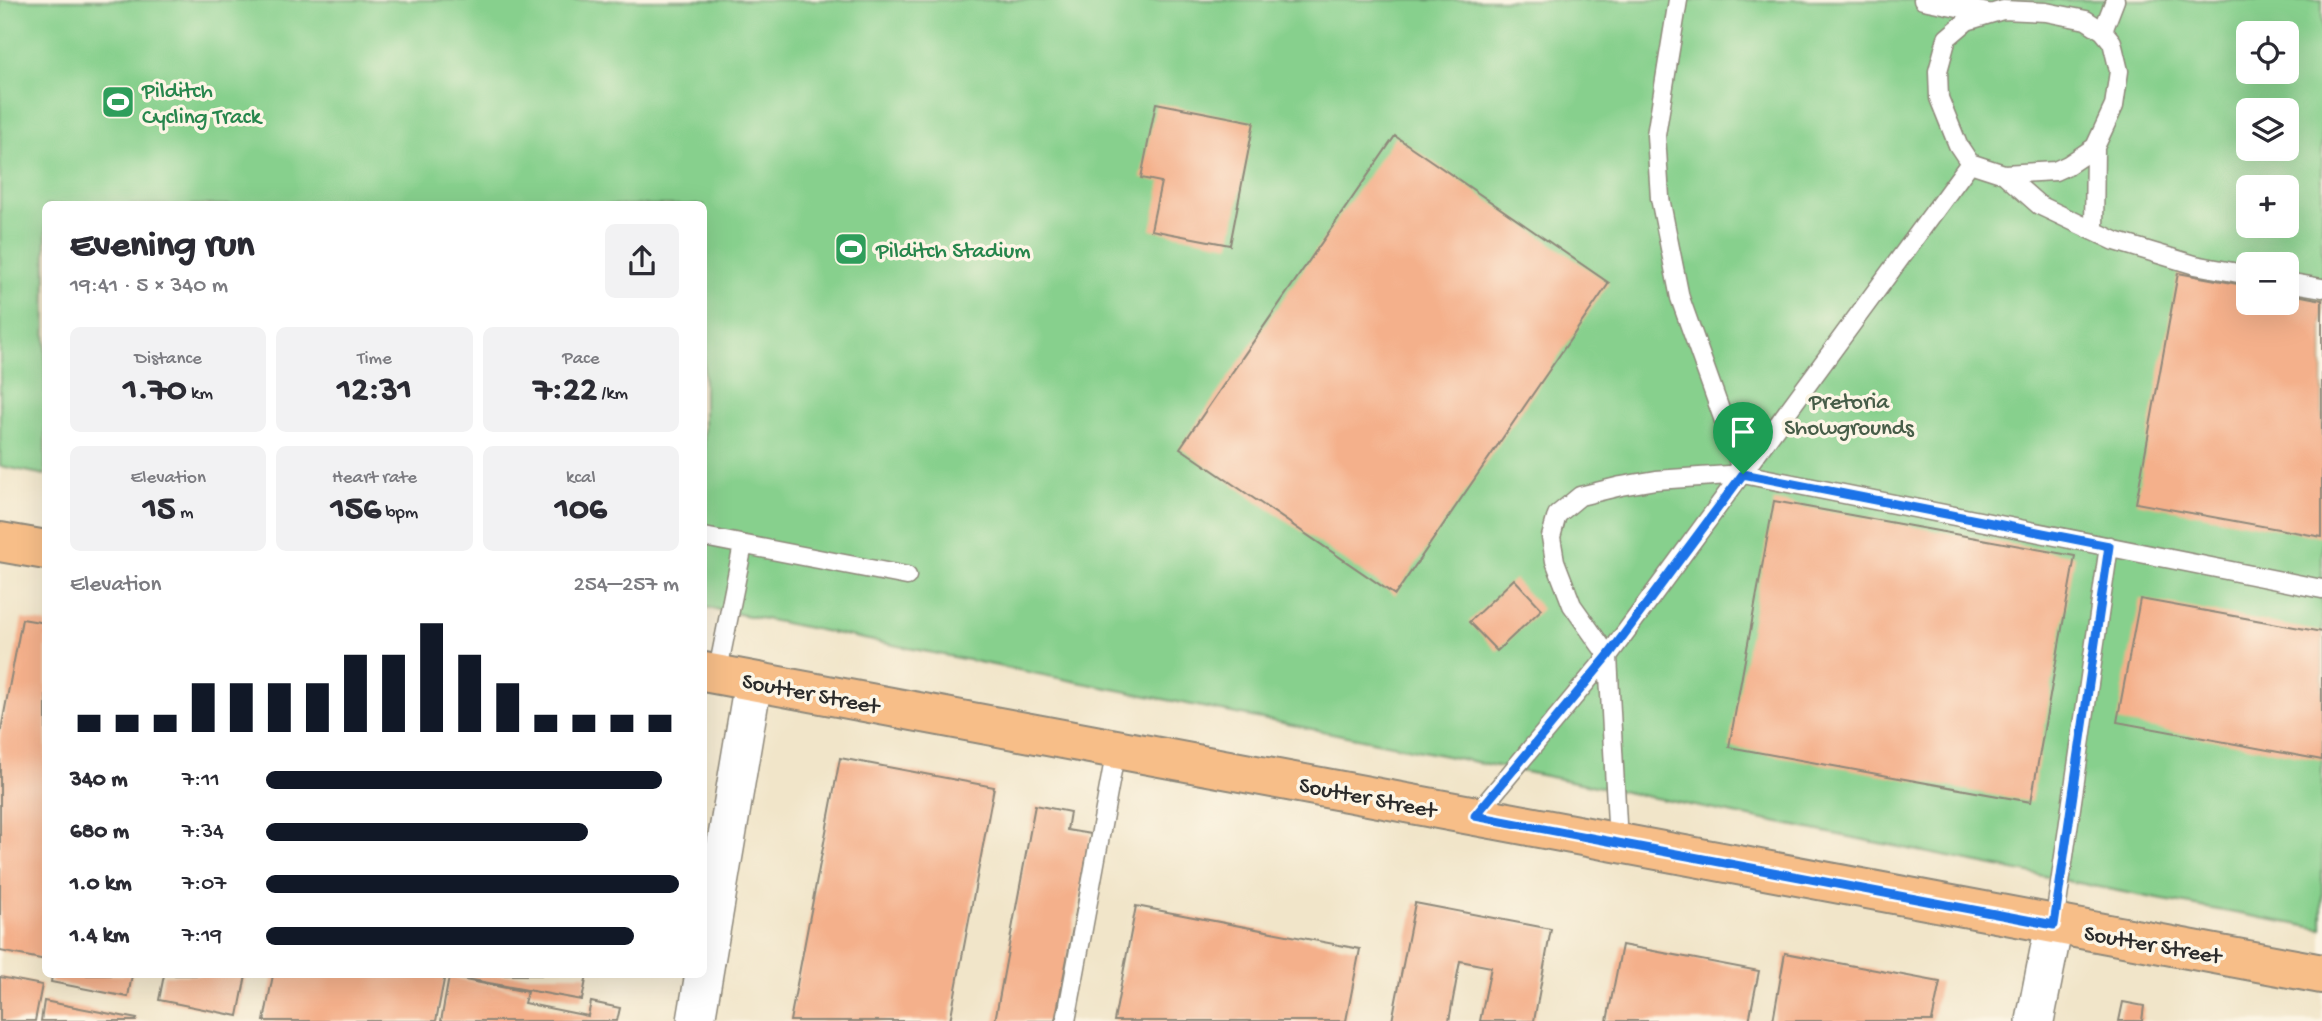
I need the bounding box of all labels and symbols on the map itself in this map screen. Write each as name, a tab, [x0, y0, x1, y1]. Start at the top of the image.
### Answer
place label: Pilditch Cycling Track	[141, 79, 264, 132]
sports icon: Pilditch Cycling Track	[99, 83, 137, 121]
sports icon: Pilditch Stadium	[832, 230, 870, 268]
place label: Pilditch Stadium	[875, 239, 1031, 266]
park label: Pretoria Showgrounds	[1784, 390, 1914, 443]
pin	[1713, 402, 1773, 474]
street label: Soutter Street	[740, 669, 883, 722]
street label: Soutter Street	[1297, 773, 1440, 826]
street label: Soutter Street	[2082, 921, 2225, 972]

